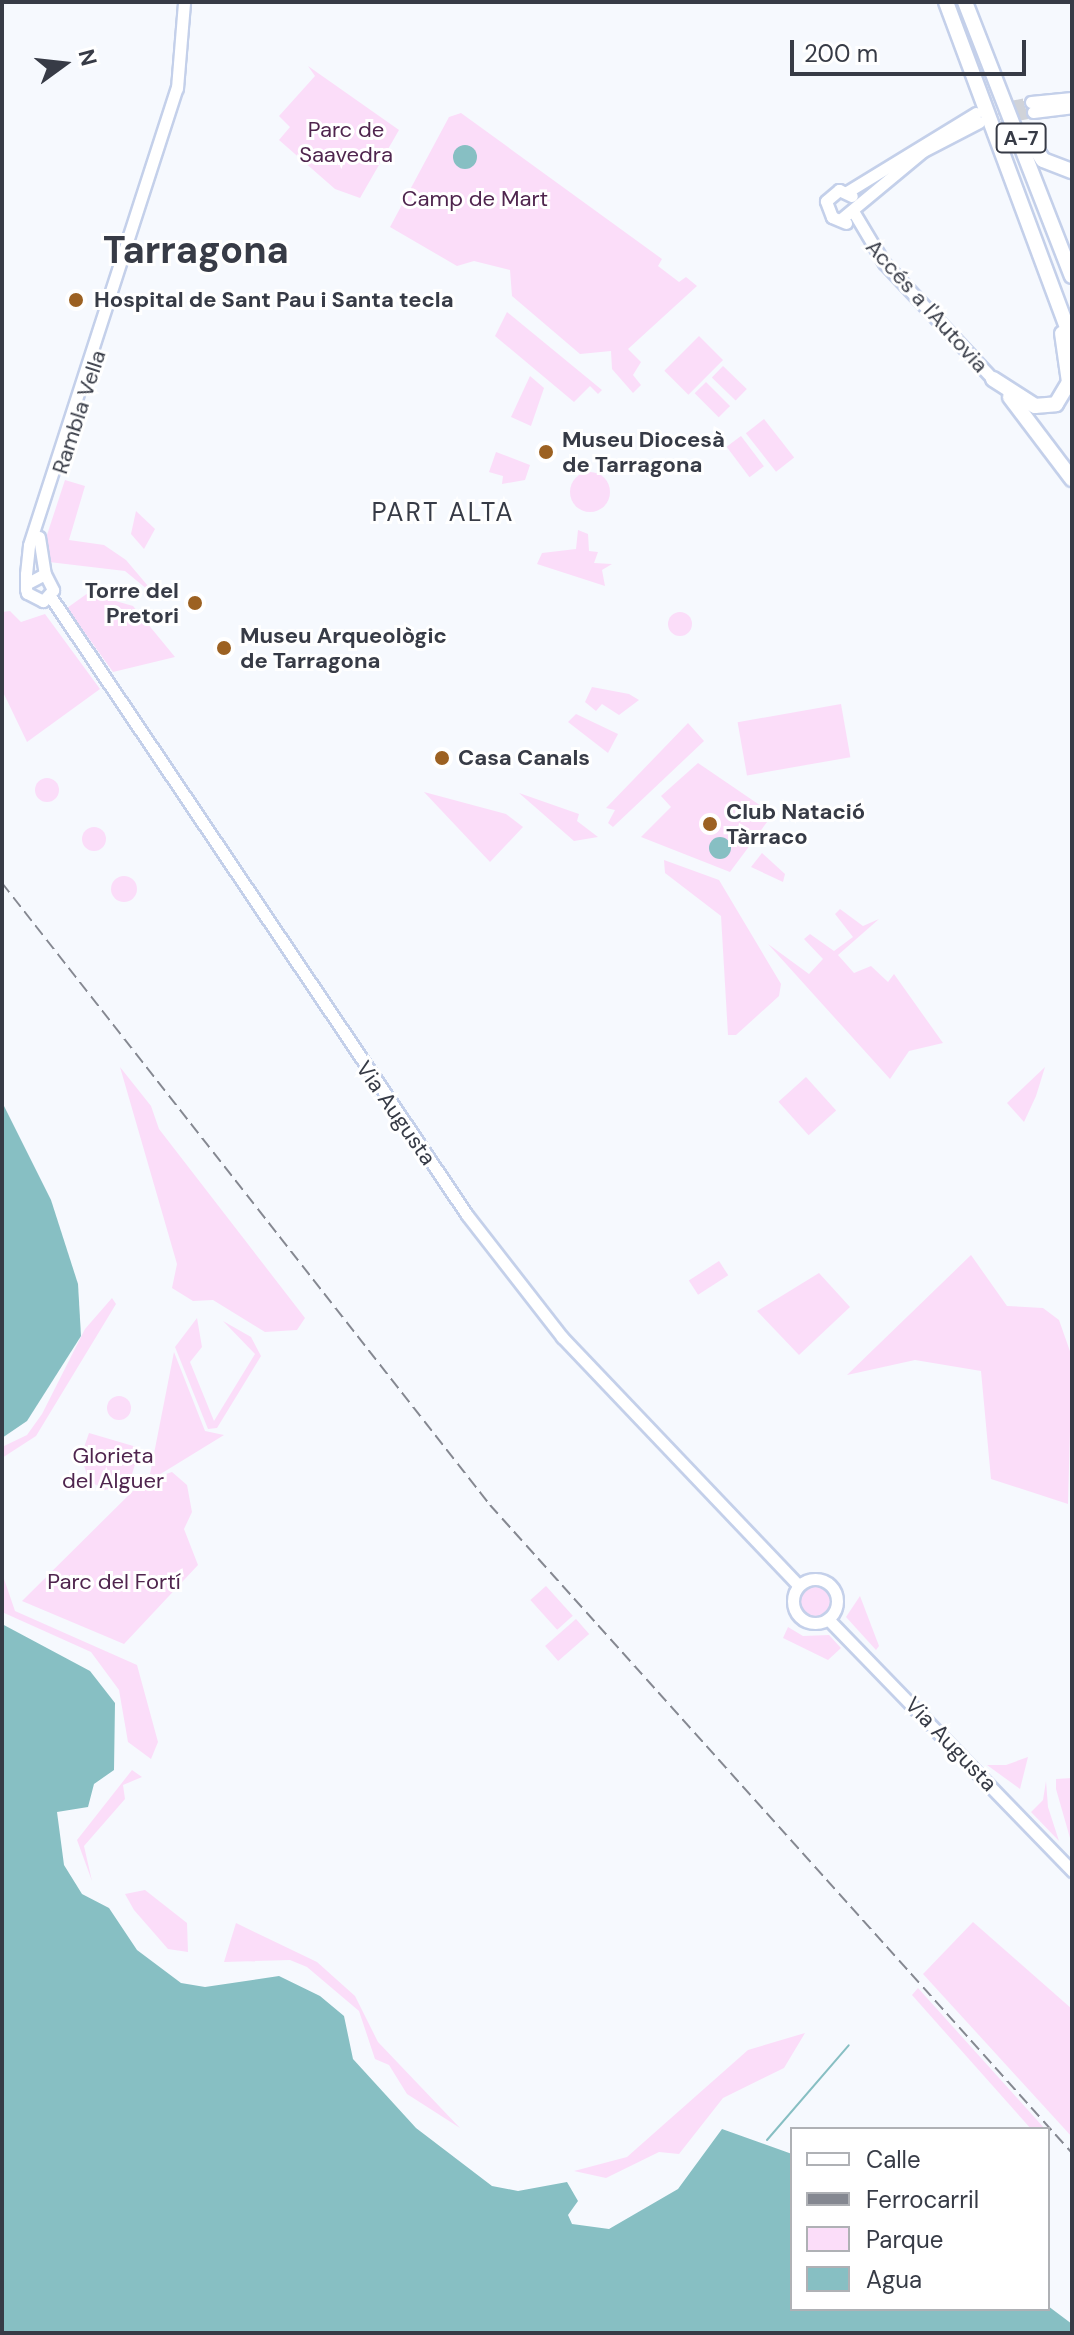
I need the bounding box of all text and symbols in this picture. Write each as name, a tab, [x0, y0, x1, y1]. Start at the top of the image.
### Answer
north arrow	[24, 24, 104, 104]
scale bar	[794, 24, 1030, 74]
text: 200 m	[804, 38, 878, 69]
text: N	[72, 46, 104, 69]
park label: Parc de Saavedra	[299, 116, 393, 168]
road number: A-7	[995, 122, 1047, 154]
park label: Camp de Mart	[402, 186, 548, 212]
district label: Tarragona	[103, 228, 289, 274]
street label: Accés a l'Autovia	[860, 234, 994, 378]
place label: Hospital de Sant Pau i Santa tecla	[94, 287, 454, 313]
marker: Hospital de Sant Pau i Santa tecla	[65, 289, 87, 311]
street label: Rambla Vella	[47, 347, 111, 477]
place label: Museu Diocesà de Tarragona	[562, 426, 725, 478]
marker: Museu Diocesà de Tarragona	[537, 443, 555, 461]
district label: PART ALTA	[372, 497, 514, 529]
place label: Torre del Pretori	[85, 577, 179, 628]
marker: Torre del Pretori	[186, 594, 204, 612]
place label: Museu Arqueològic de Tarragona	[240, 622, 447, 674]
marker: Museu Arqueològic de Tarragona	[215, 639, 233, 657]
place label: Casa Canals	[458, 745, 590, 771]
marker: Casa Canals	[433, 749, 451, 767]
place label: Club Natació Tàrraco	[726, 798, 865, 850]
marker: Club Natació Tàrraco	[701, 815, 719, 833]
street label: Via Augusta	[351, 1056, 441, 1170]
park label: Glorieta del Alguer	[62, 1442, 164, 1494]
park label: Parc del Fortí	[47, 1569, 181, 1595]
street label: Via Augusta	[900, 1691, 1002, 1797]
legend	[790, 2127, 1050, 2311]
text: Calle	[866, 2144, 921, 2175]
text: Ferrocarril	[866, 2184, 979, 2215]
text: Parque	[866, 2224, 943, 2255]
text: Agua	[866, 2264, 922, 2295]

